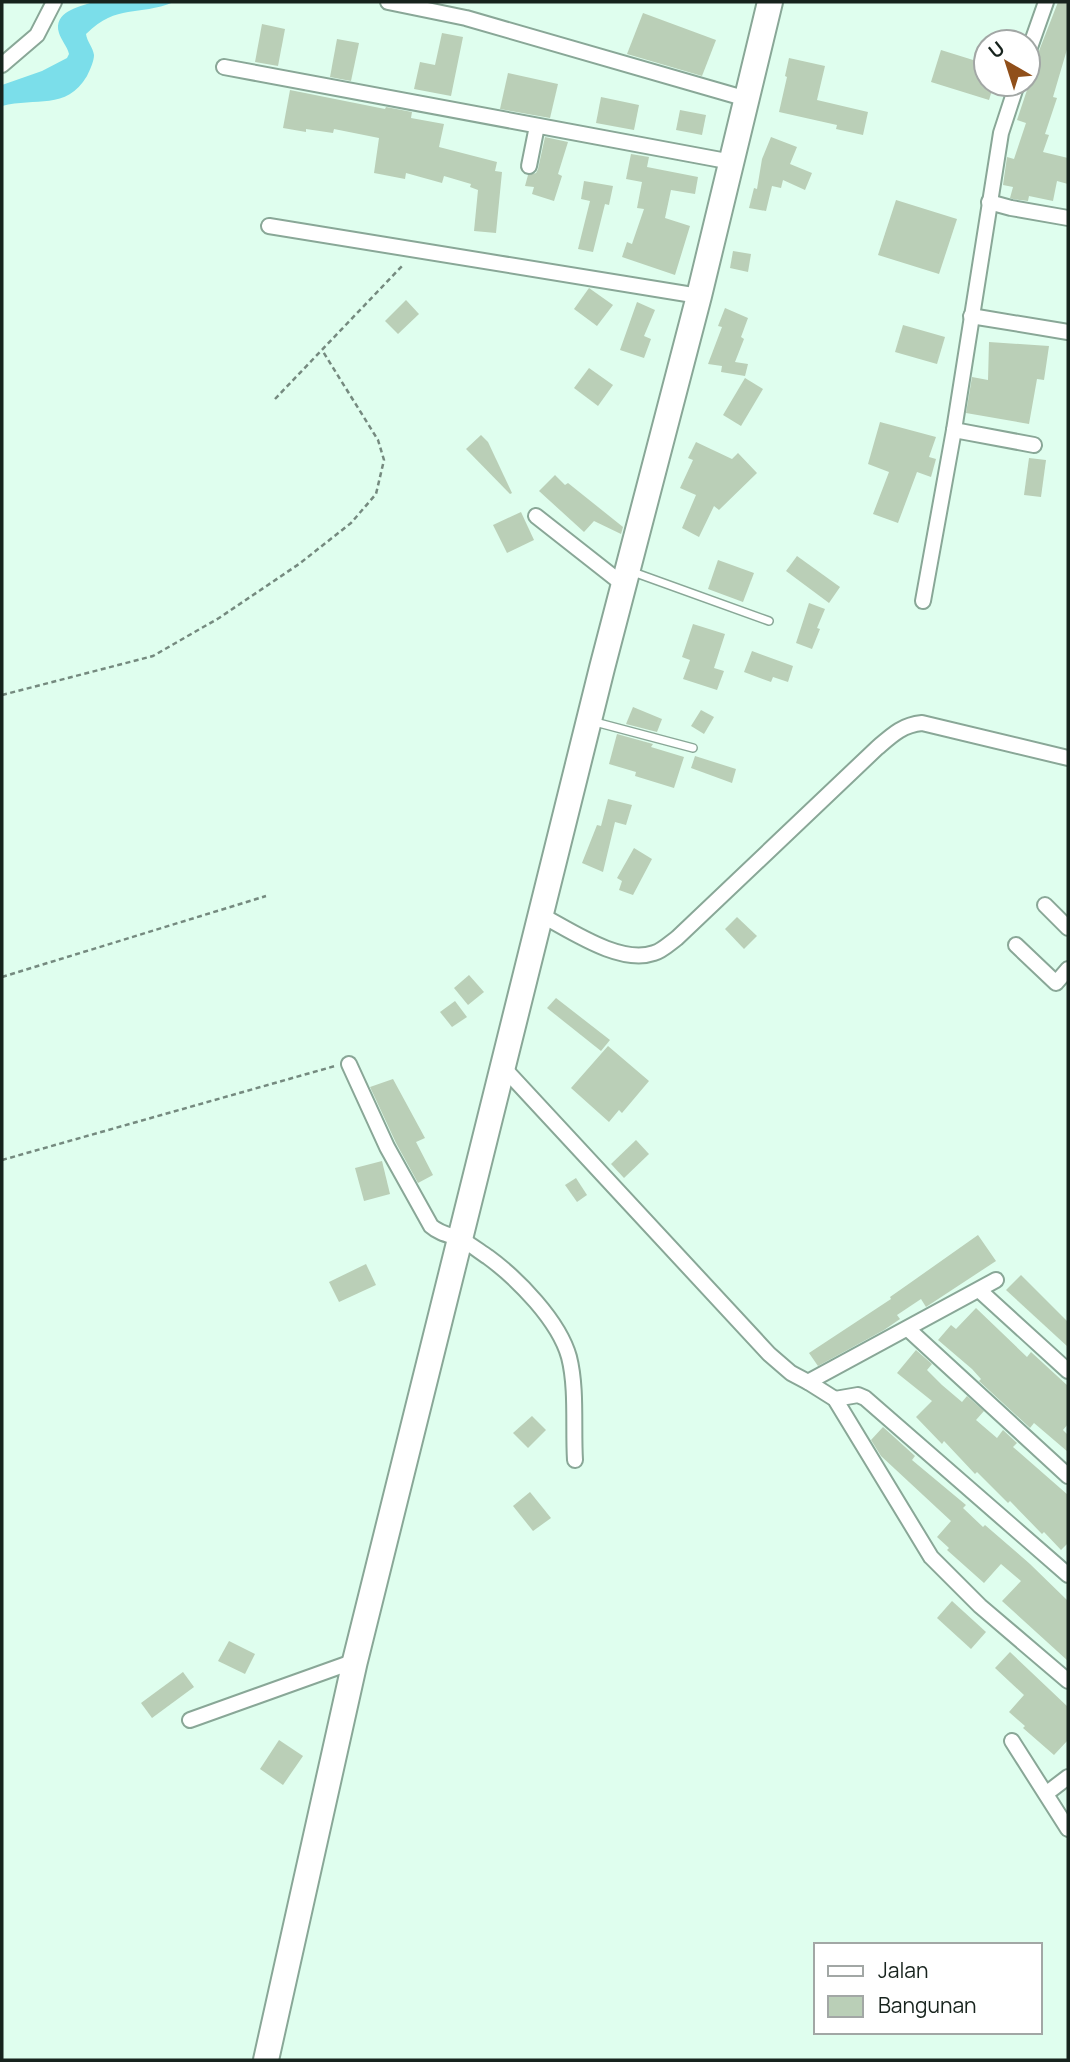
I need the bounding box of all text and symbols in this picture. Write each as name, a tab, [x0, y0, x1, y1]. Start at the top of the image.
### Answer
north arrow	[972, 28, 1042, 98]
text: U	[983, 35, 1010, 64]
legend	[814, 1943, 1042, 2034]
text: Jalan	[878, 1956, 928, 1984]
text: Bangunan	[878, 1991, 977, 2019]

